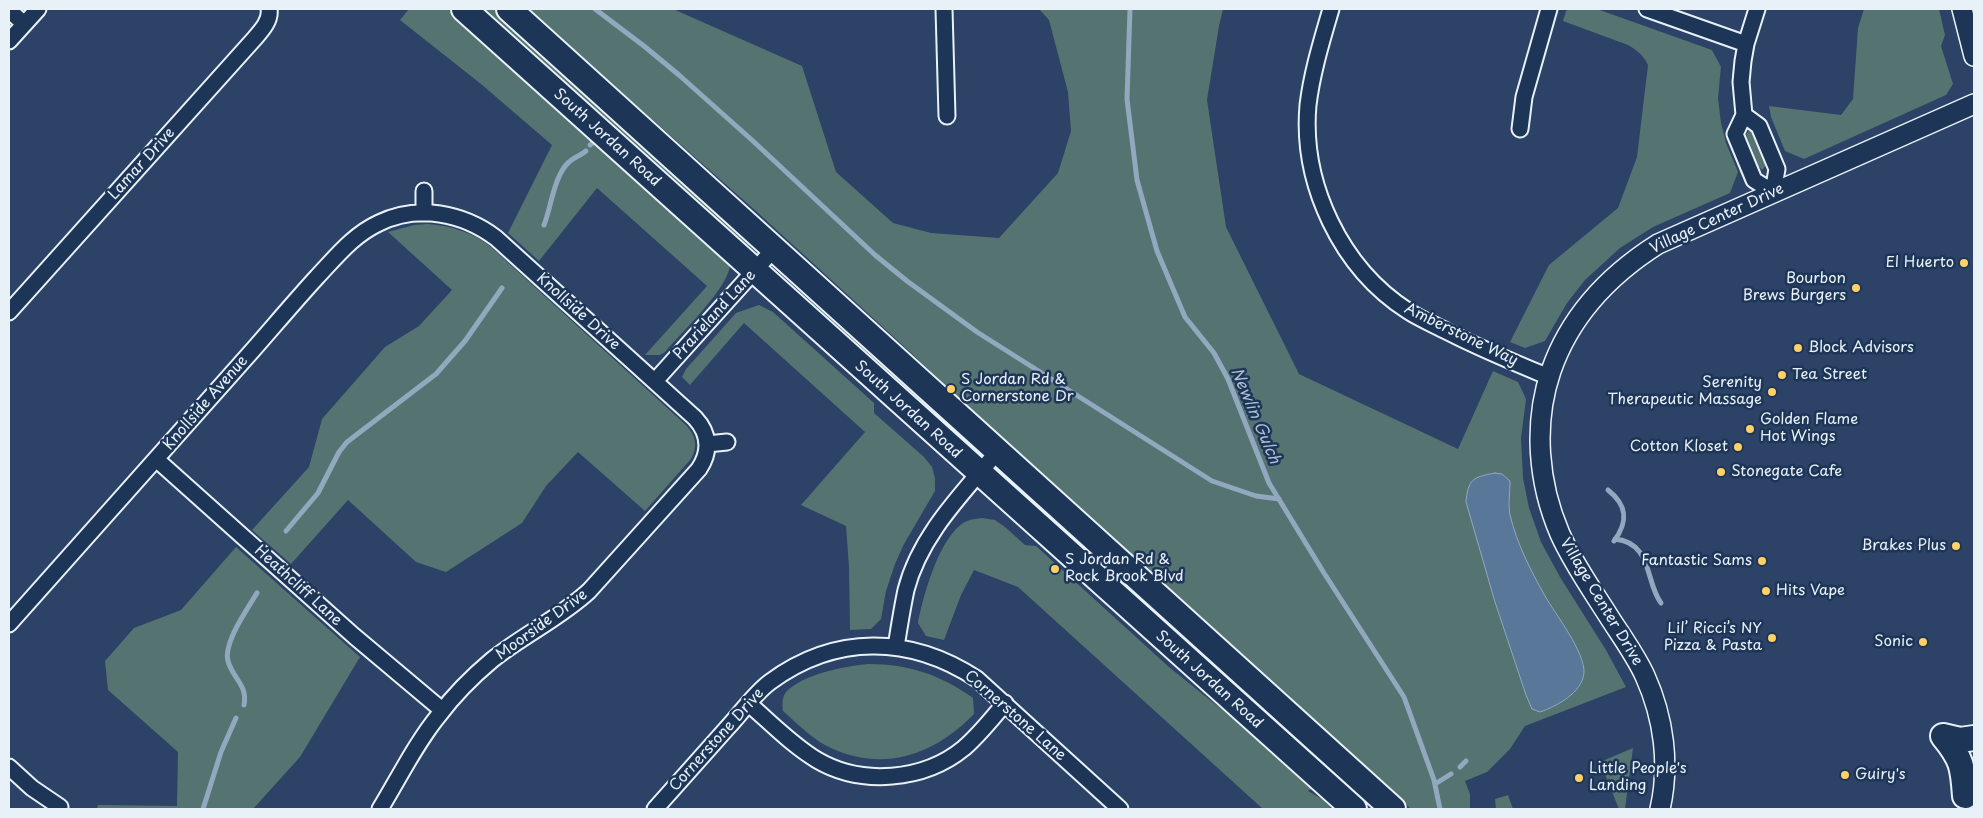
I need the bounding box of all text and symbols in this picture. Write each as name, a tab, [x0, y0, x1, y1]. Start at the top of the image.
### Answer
street label: South Jordan Road	[550, 85, 664, 191]
street label: Lamar Drive	[105, 124, 179, 204]
street label: Village Center Drive	[1647, 180, 1787, 258]
place label: El Huerto	[1885, 254, 1954, 272]
marker: El Huerto	[1958, 257, 1970, 269]
street label: Prarieland Lane	[670, 266, 760, 364]
street label: Knollside Drive	[533, 270, 623, 354]
place label: Bourbon Brews Burgers	[1742, 270, 1846, 305]
marker: Bourbon Brews Burgers	[1850, 282, 1862, 294]
street label: Amberstone Way	[1401, 300, 1521, 370]
place label: Block Advisors	[1808, 339, 1914, 357]
marker: Block Advisors	[1792, 342, 1804, 354]
street label: Knollside Avenue	[160, 352, 252, 454]
street label: South Jordan Road	[851, 357, 965, 463]
water label: Newlin Gulch	[1226, 365, 1284, 467]
place label: Tea Street	[1792, 366, 1867, 384]
marker: Tea Street	[1776, 369, 1788, 381]
place label: S Jordan Rd & Cornerstone Dr	[961, 371, 1074, 406]
place label: Serenity Therapeutic Massage	[1607, 374, 1762, 409]
marker: S Jordan Rd & Cornerstone Dr	[945, 383, 957, 395]
marker: Serenity Therapeutic Massage	[1766, 386, 1778, 398]
place label: Golden Flame Hot Wings	[1760, 411, 1858, 446]
marker: Golden Flame Hot Wings	[1744, 423, 1756, 435]
place label: Cotton Kloset	[1630, 438, 1728, 456]
marker: Cotton Kloset	[1732, 441, 1744, 453]
place label: Stonegate Cafe	[1731, 463, 1842, 481]
marker: Stonegate Cafe	[1715, 466, 1727, 478]
street label: Village Center Drive	[1556, 535, 1646, 669]
place label: Brakes Plus	[1861, 537, 1946, 555]
marker: Brakes Plus	[1950, 540, 1962, 552]
street label: Heathcliff Lane	[250, 542, 346, 630]
place label: S Jordan Rd & Rock Brook Blvd	[1065, 551, 1184, 586]
place label: Fantastic Sams	[1641, 552, 1752, 570]
marker: Fantastic Sams	[1756, 555, 1768, 567]
marker: S Jordan Rd & Rock Brook Blvd	[1049, 563, 1061, 575]
place label: Hits Vape	[1776, 582, 1845, 600]
marker: Hits Vape	[1760, 585, 1772, 597]
street label: Moorside Drive	[493, 586, 591, 664]
place label: Lil’ Ricci’s NY Pizza & Pasta	[1664, 620, 1762, 655]
street label: South Jordan Road	[1152, 627, 1266, 733]
marker: Lil’ Ricci’s NY Pizza & Pasta	[1766, 632, 1778, 644]
place label: Sonic	[1874, 633, 1913, 651]
marker: Sonic	[1917, 636, 1929, 648]
street label: Cornerstone Lane	[961, 667, 1069, 765]
street label: Cornerstone Drive	[666, 685, 768, 795]
place label: Little People's Landing	[1589, 760, 1687, 795]
place label: Guiry's	[1855, 766, 1906, 784]
marker: Guiry's	[1839, 769, 1851, 781]
marker: Little People's Landing	[1573, 772, 1585, 784]

